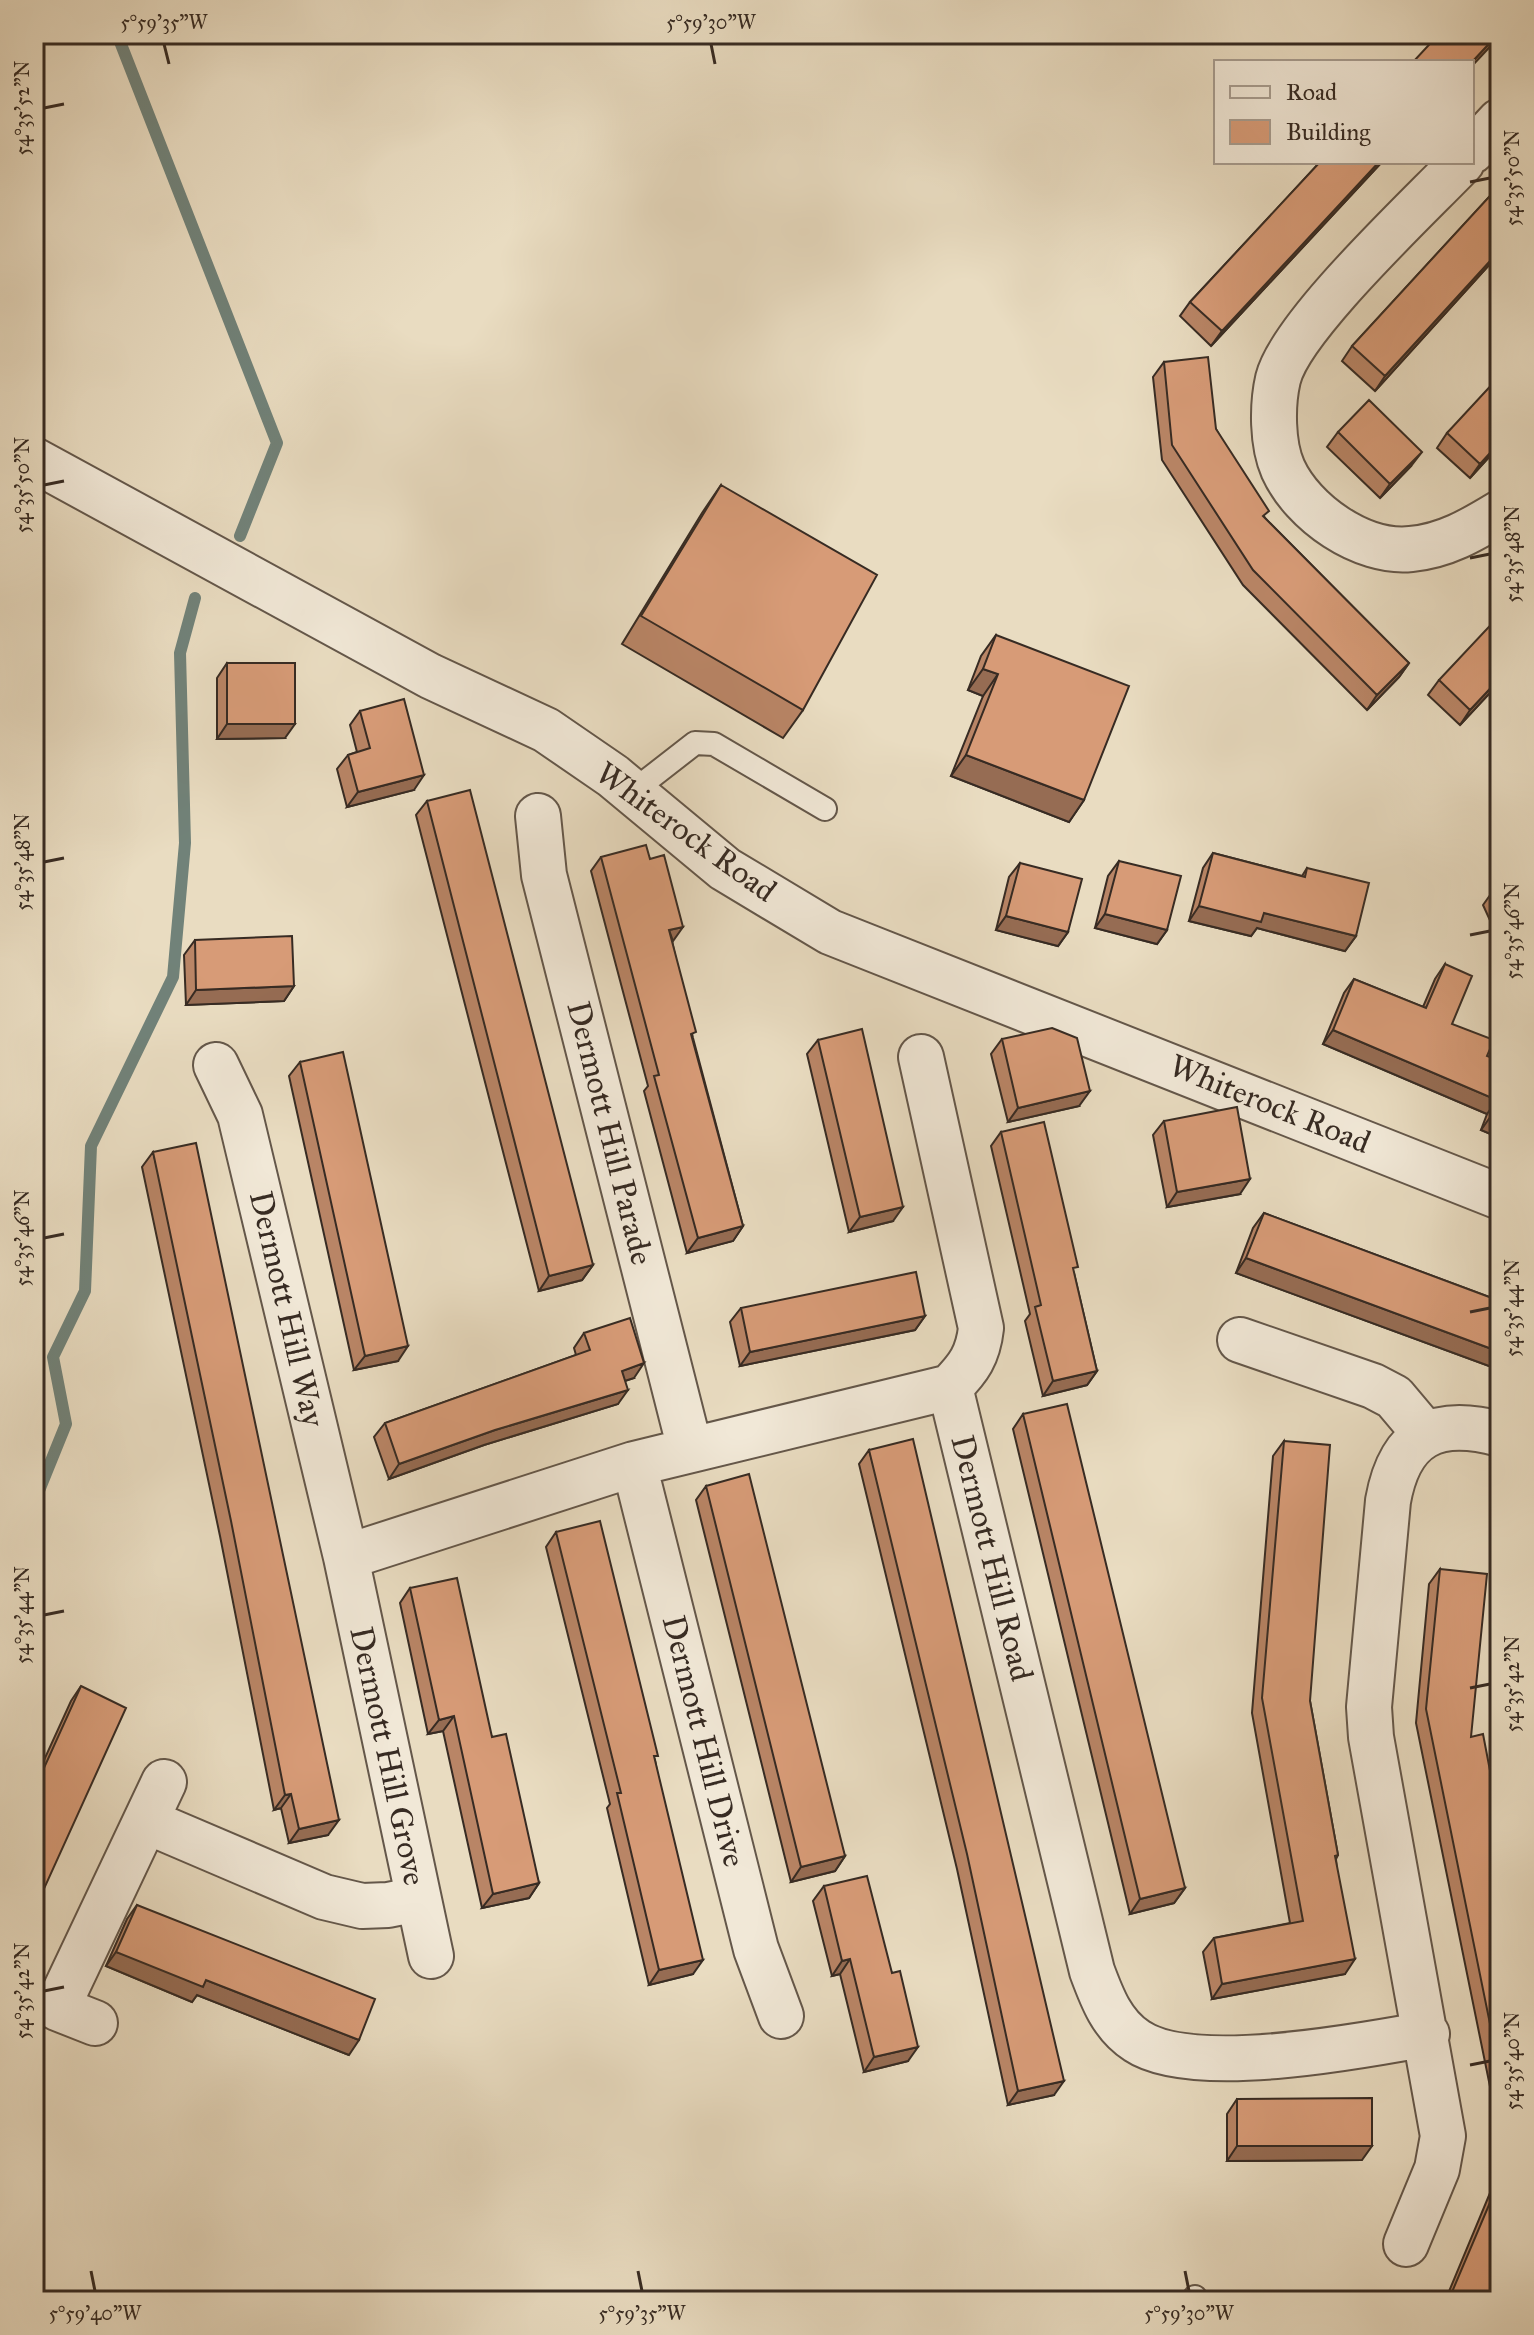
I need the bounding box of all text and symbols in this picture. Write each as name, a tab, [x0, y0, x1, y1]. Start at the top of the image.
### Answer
text: 5°59'35"W	[120, 10, 209, 34]
text: 5°59'30"W	[666, 10, 757, 34]
legend	[1214, 60, 1474, 164]
text: 54°35'52"N	[10, 61, 34, 155]
text: Road	[1286, 77, 1337, 107]
text: Building	[1286, 117, 1371, 147]
text: 54°35'50"N	[1500, 130, 1524, 226]
text: 54°35'50"N	[10, 437, 34, 533]
text: 54°35'48"N	[1500, 505, 1524, 603]
street label: Whiterock Road	[588, 754, 784, 910]
text: 54°35'48"N	[10, 813, 34, 911]
text: 54°35'46"N	[1500, 882, 1524, 980]
street label: Dermott Hill Parade	[558, 997, 662, 1269]
street label: Whiterock Road	[1164, 1046, 1376, 1162]
street label: Dermott Hill Way	[241, 1187, 333, 1432]
text: 54°35'46"N	[10, 1189, 34, 1287]
text: 54°35'44"N	[1500, 1259, 1524, 1357]
street label: Dermott Hill Road	[943, 1431, 1041, 1685]
text: 54°35'44"N	[10, 1566, 34, 1664]
street label: Dermott Hill Drive	[654, 1611, 754, 1871]
street label: Dermott Hill Grove	[342, 1623, 434, 1889]
text: 54°35'42"N	[1500, 1636, 1524, 1732]
text: 54°35'42"N	[10, 1943, 34, 2039]
text: 54°35'40"N	[1500, 2012, 1524, 2110]
text: 5°59'40"W	[49, 2301, 142, 2325]
text: 5°59'35"W	[598, 2301, 687, 2325]
text: 5°59'30"W	[1144, 2301, 1235, 2325]

